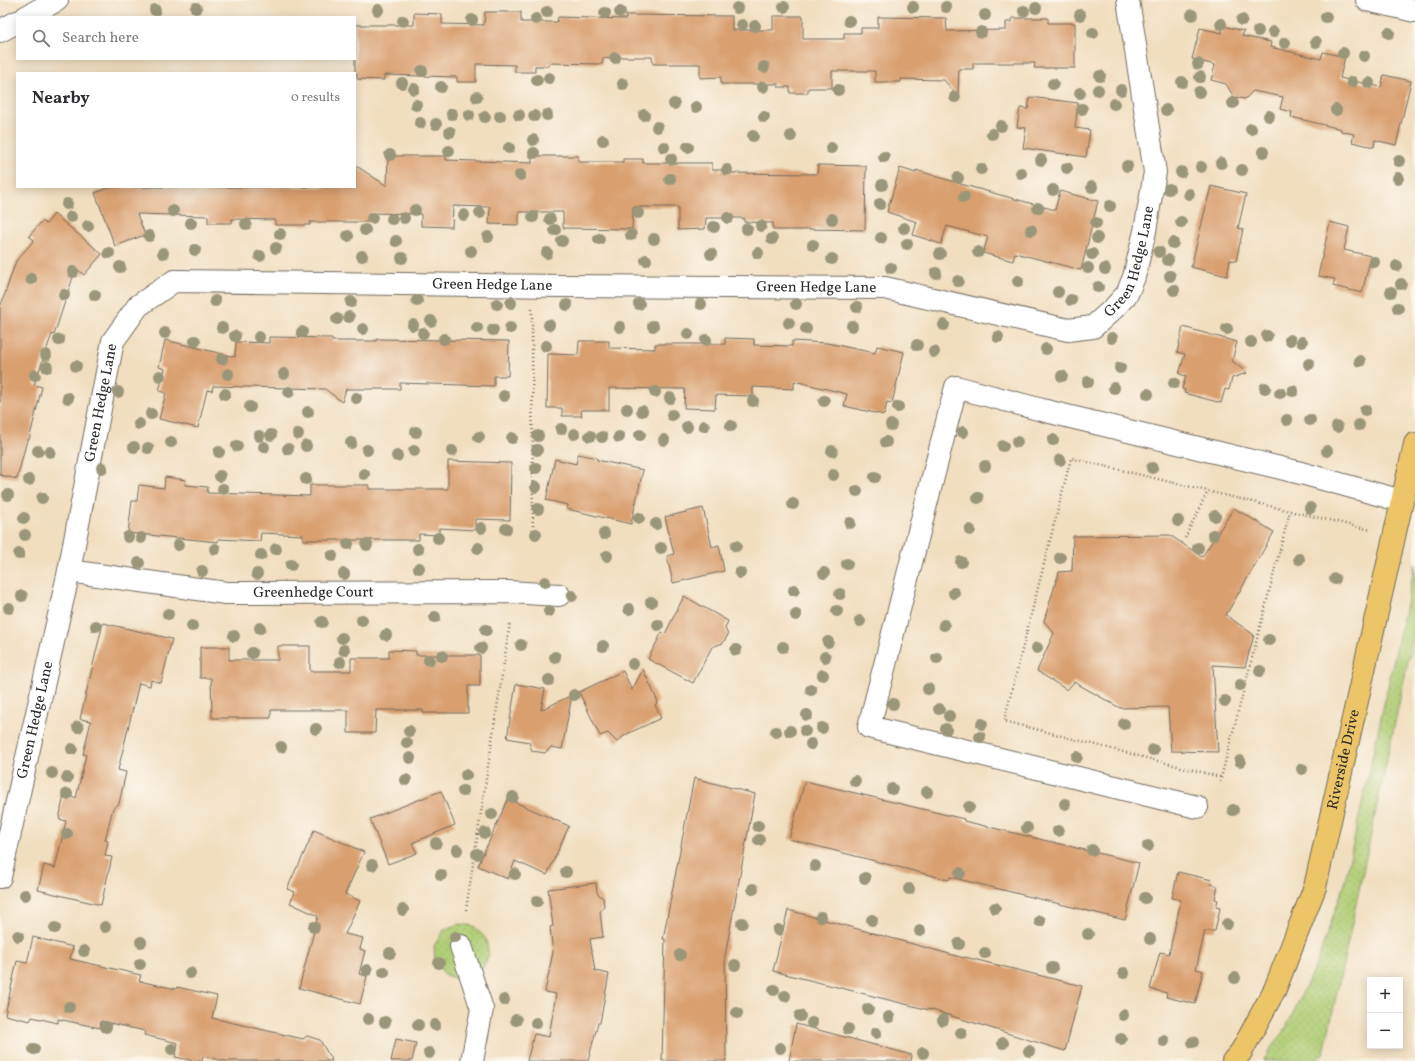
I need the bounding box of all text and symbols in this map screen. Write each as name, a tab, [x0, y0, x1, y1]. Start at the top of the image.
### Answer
search box	[16, 16, 356, 60]
icon: search	[30, 27, 52, 49]
text: Search here	[62, 28, 139, 49]
text: Nearby	[32, 87, 90, 110]
text: 0 results	[291, 89, 340, 107]
street label: Green Hedge Lane	[1100, 204, 1160, 323]
street label: Green Hedge Lane	[432, 274, 553, 296]
street label: Green Hedge Lane	[756, 277, 876, 298]
street label: Green Hedge Lane	[80, 342, 123, 464]
street label: Greenhedge Court	[253, 582, 374, 603]
street label: Green Hedge Lane	[12, 659, 59, 781]
street label: Riverside Drive	[1322, 707, 1365, 812]
map controls	[1367, 977, 1403, 1049]
button: +	[1367, 977, 1403, 1013]
button: −	[1367, 1013, 1403, 1049]

